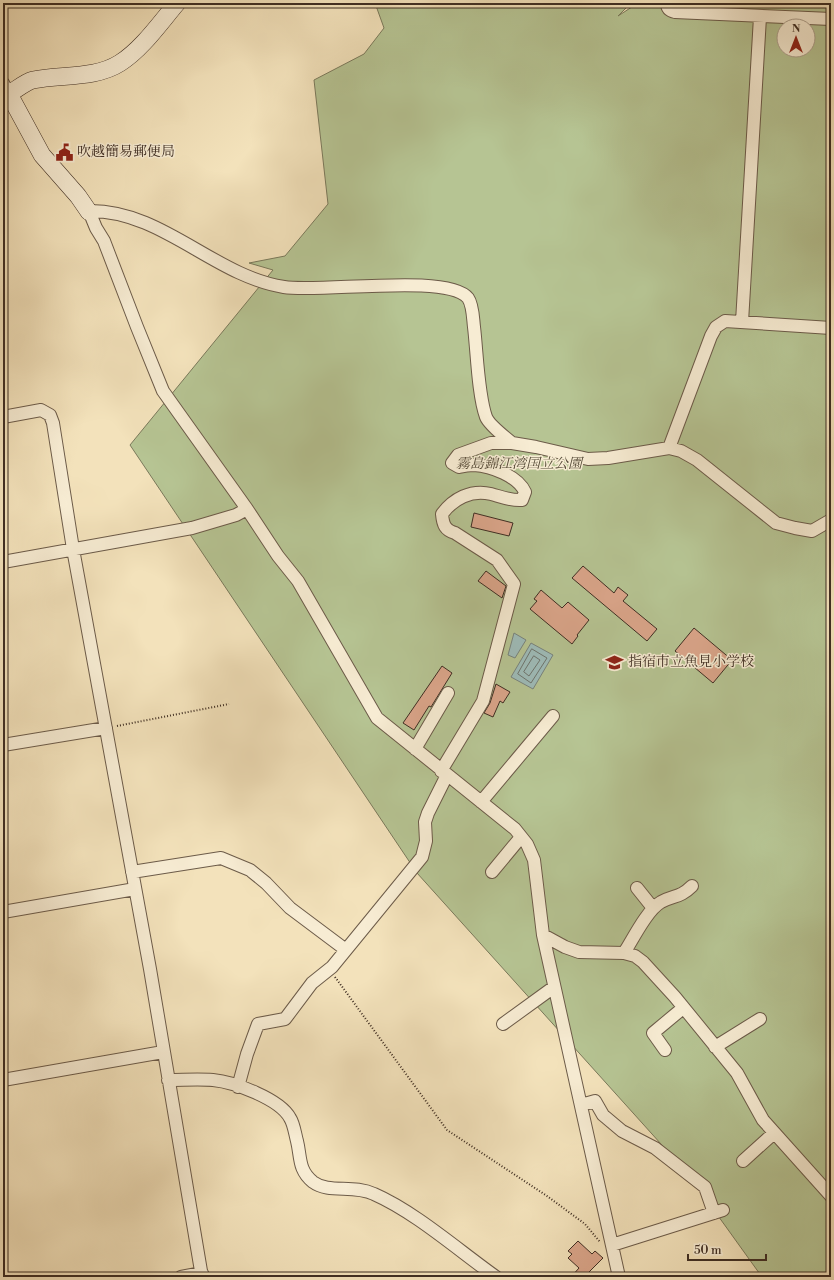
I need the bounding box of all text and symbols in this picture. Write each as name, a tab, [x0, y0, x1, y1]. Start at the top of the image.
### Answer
north arrow	[776, 18, 816, 58]
text: N	[792, 22, 801, 36]
public building icon: 吹越簡易郵便局	[54, 142, 74, 162]
place label: 吹越簡易郵便局	[77, 143, 175, 161]
park label: 霧島錦江湾国立公園	[456, 455, 584, 473]
school or university icon: 指宿市立魚見小学校	[605, 652, 625, 672]
place label: 指宿市立魚見小学校	[628, 653, 754, 671]
scale bar	[688, 1236, 766, 1262]
text: 50 m	[694, 1243, 722, 1258]

